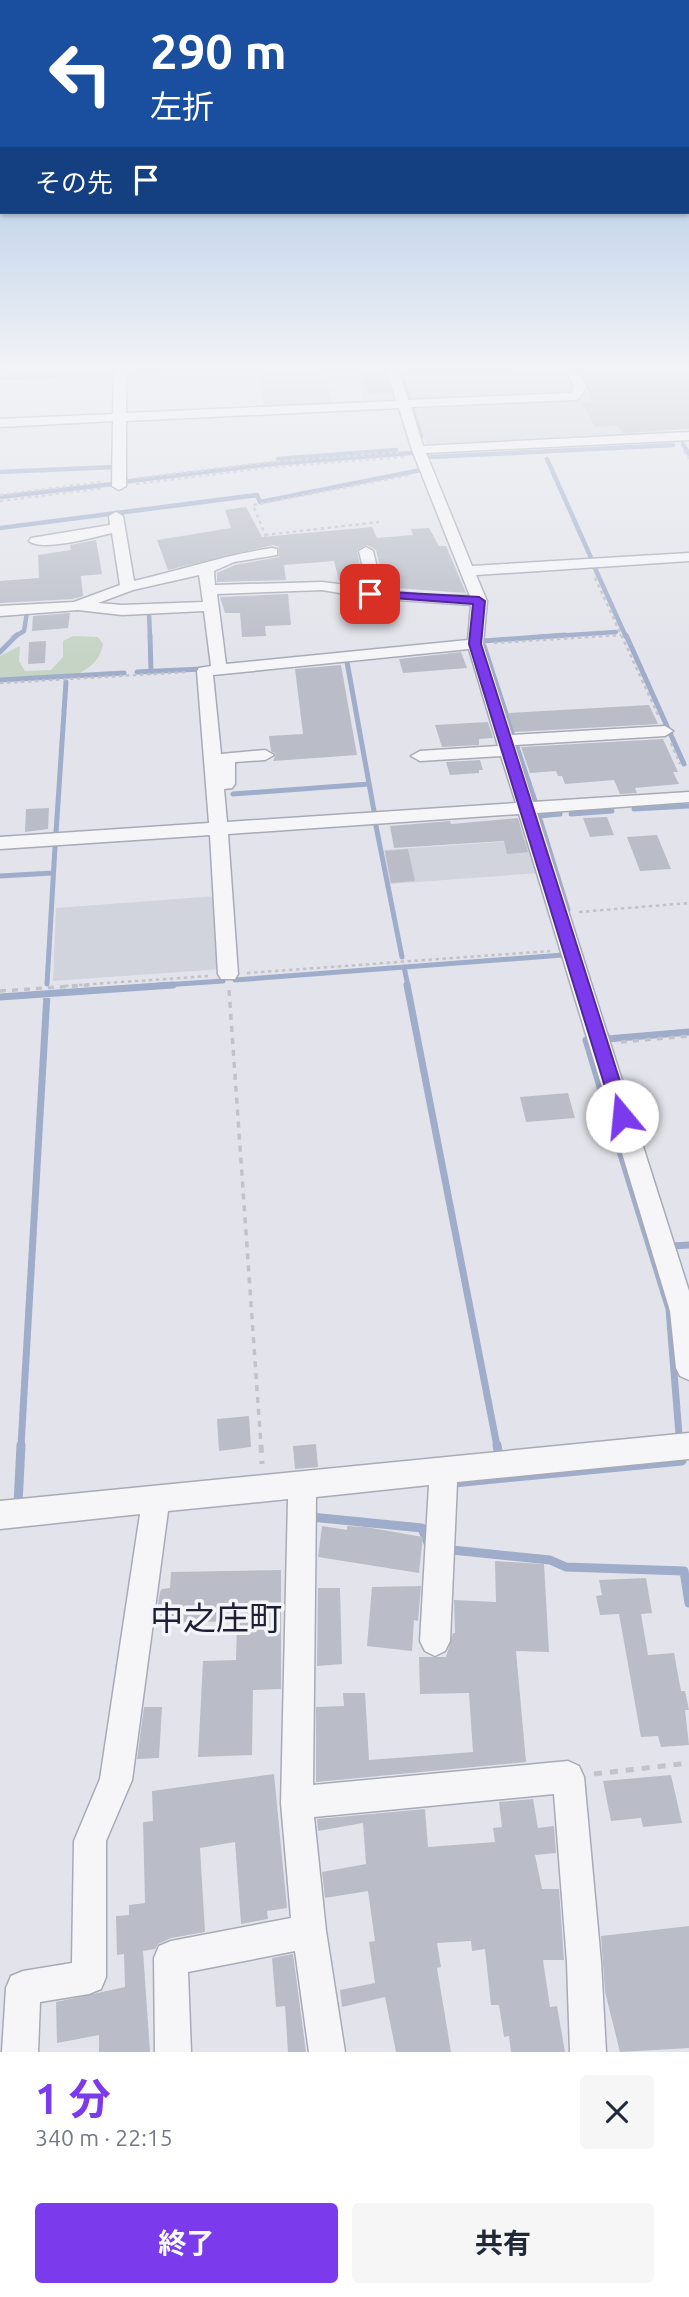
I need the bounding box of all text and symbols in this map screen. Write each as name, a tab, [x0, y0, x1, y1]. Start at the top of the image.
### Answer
text: 290 m	[150, 23, 287, 78]
icon: left	[35, 28, 126, 119]
text: 左折	[150, 88, 214, 124]
icon: arrive	[127, 161, 165, 199]
text: その先	[35, 168, 113, 197]
pin	[340, 564, 400, 624]
icon: arrive	[351, 575, 389, 613]
position arrow	[585, 1079, 659, 1153]
district label: 中之庄町	[150, 1599, 282, 1636]
text: 1 分	[35, 2075, 111, 2122]
button: close	[580, 2075, 654, 2149]
text: 340 m · 22:15	[35, 2125, 173, 2150]
button: 終了	[35, 2203, 338, 2283]
button: 共有	[352, 2203, 654, 2283]

